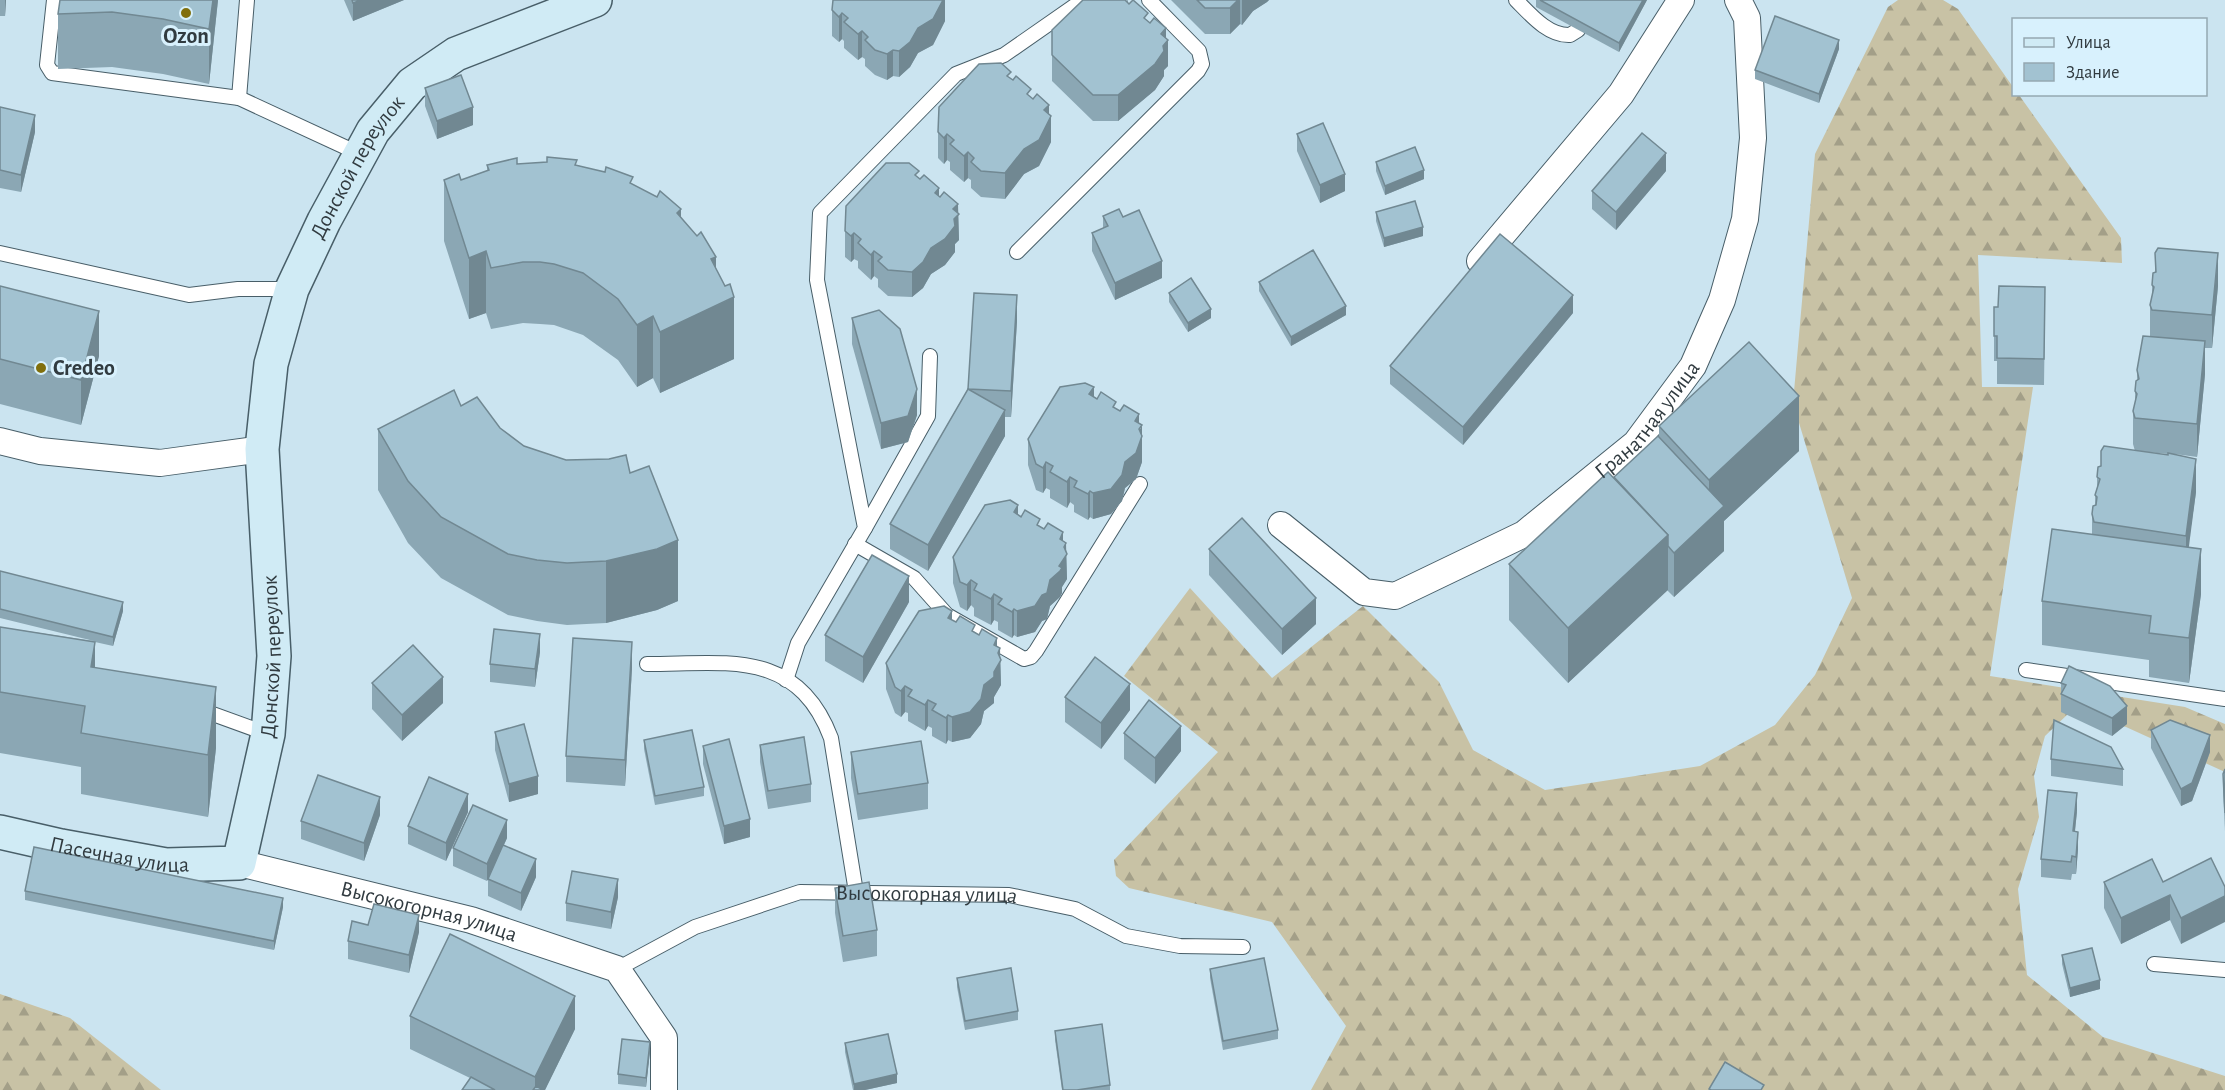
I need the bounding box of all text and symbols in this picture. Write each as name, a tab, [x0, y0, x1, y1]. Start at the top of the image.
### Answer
marker: Ozon	[179, 6, 193, 20]
legend	[2012, 18, 2207, 96]
place label: Ozon	[163, 25, 209, 47]
text: Улица	[2066, 34, 2111, 52]
text: Здание	[2066, 64, 2120, 82]
street label: Донской переулок	[306, 91, 409, 242]
place label: Credeo	[53, 357, 115, 379]
street label: Гранатная улица	[1591, 357, 1704, 483]
marker: Credeo	[34, 361, 48, 375]
street label: Донской переулок	[257, 575, 285, 739]
street label: Пасечная улица	[48, 833, 190, 876]
street label: Высокогорная улица	[338, 877, 520, 946]
street label: Высокогорная улица	[836, 882, 1020, 908]

